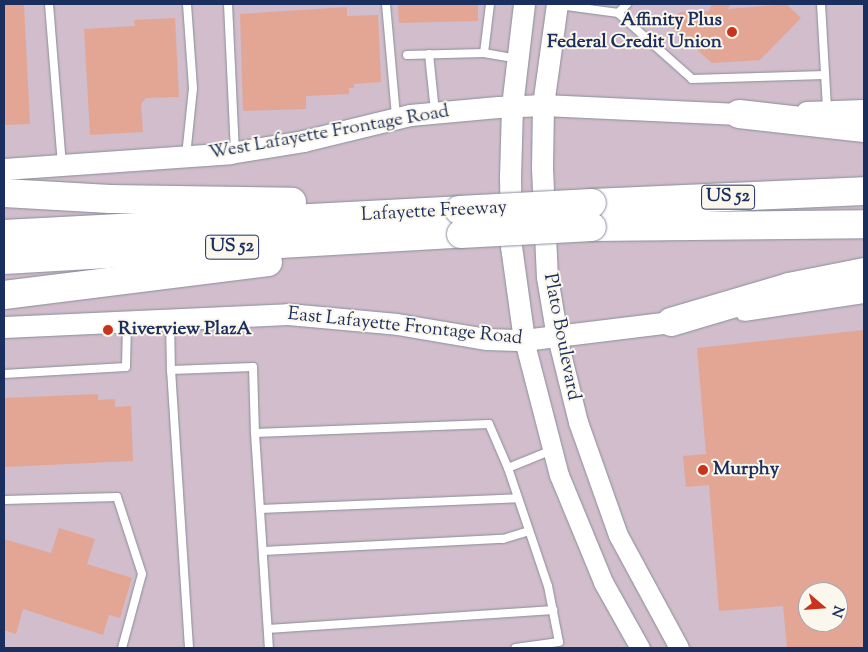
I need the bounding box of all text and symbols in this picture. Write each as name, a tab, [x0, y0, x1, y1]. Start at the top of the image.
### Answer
place label: Affinity Plus Federal Credit Union	[547, 10, 722, 54]
marker: Affinity Plus Federal Credit Union	[726, 26, 738, 38]
street label: West Lafayette Frontage Road	[207, 101, 451, 165]
road number: US 52	[700, 182, 756, 212]
street label: Lafayette Freeway	[361, 197, 507, 227]
road number: US 52	[204, 232, 260, 262]
street label: Plato Boulevard	[538, 272, 584, 402]
street label: East Lafayette Frontage Road	[287, 303, 523, 351]
place label: Riverview PlazA	[118, 319, 252, 341]
marker: Riverview PlazA	[102, 324, 114, 336]
place label: Murphy	[713, 459, 779, 481]
marker: Murphy	[697, 464, 709, 476]
north arrow	[798, 582, 848, 632]
text: N	[825, 603, 848, 620]

